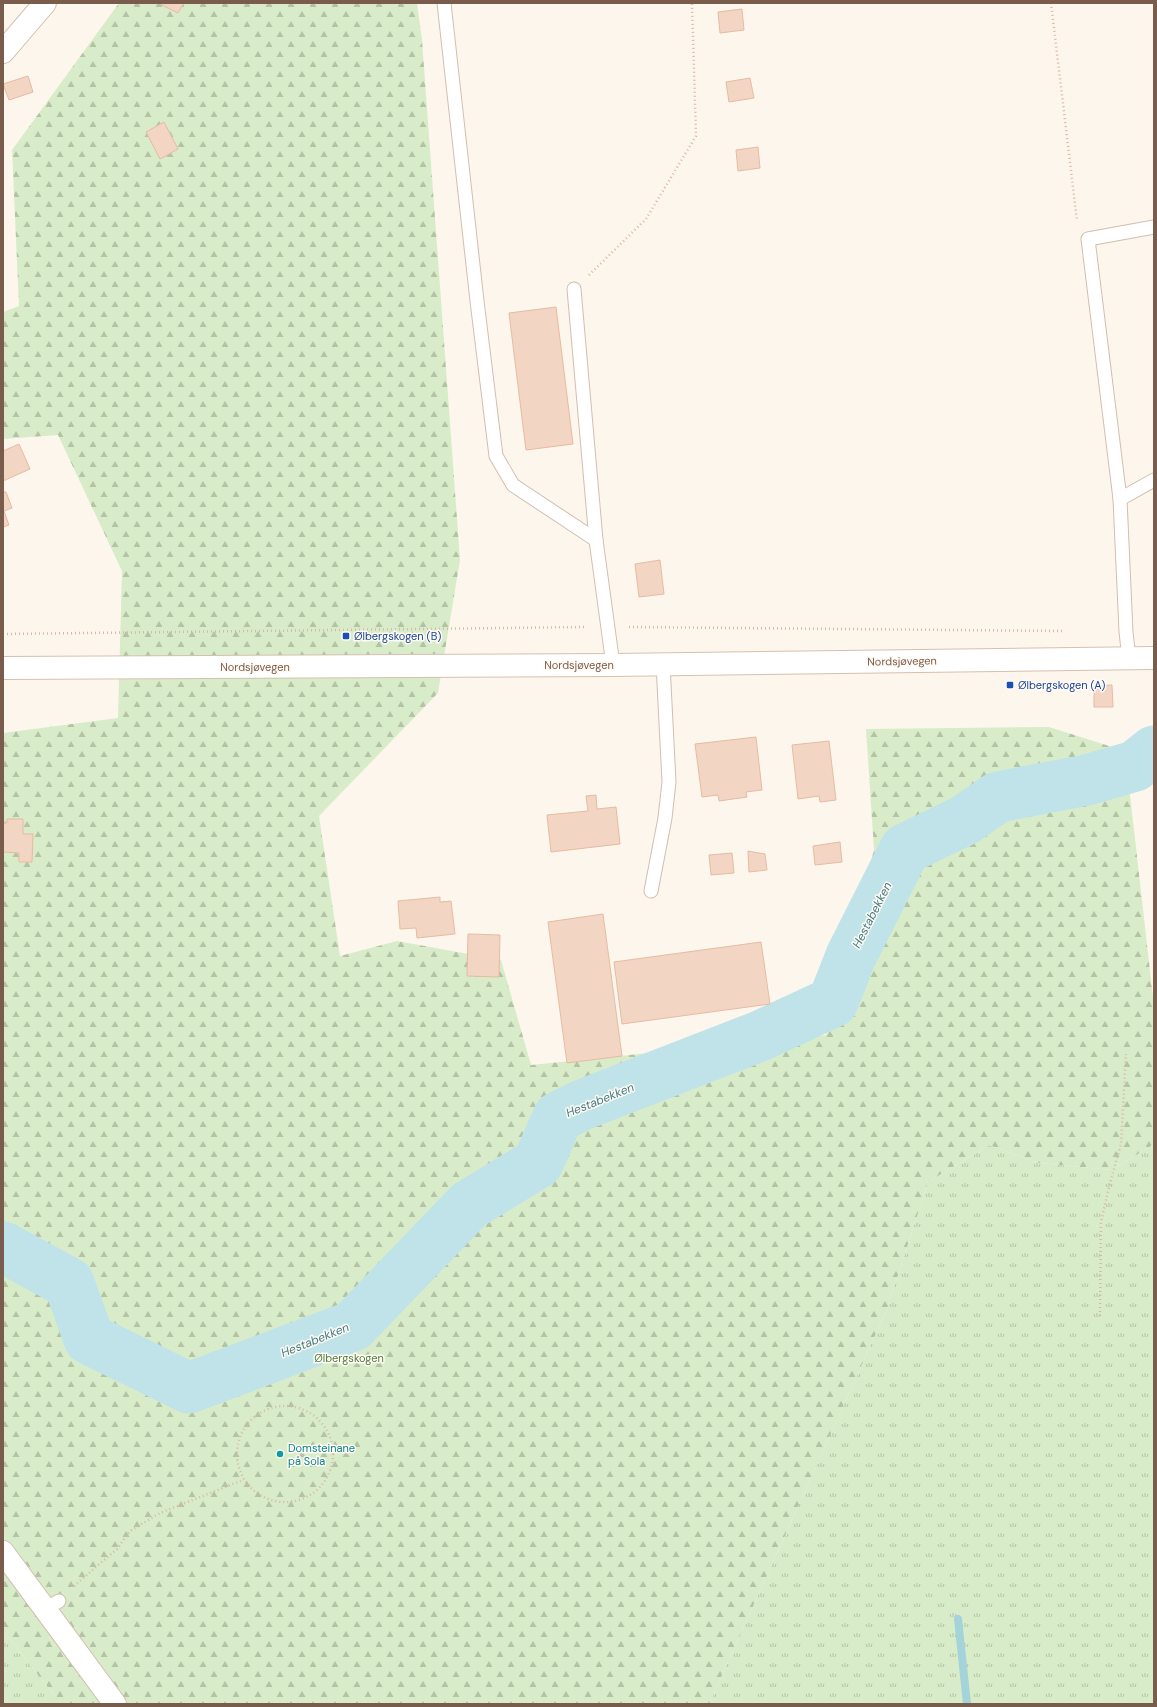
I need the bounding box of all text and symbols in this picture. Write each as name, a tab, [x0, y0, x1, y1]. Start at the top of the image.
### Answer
place label: Ølbergskogen (B)	[354, 629, 441, 643]
marker: Ølbergskogen (B)	[341, 631, 351, 641]
street label: Nordsjøvegen	[867, 653, 937, 669]
street label: Nordsjøvegen	[544, 658, 614, 672]
street label: Nordsjøvegen	[220, 660, 290, 674]
place label: Ølbergskogen (A)	[1018, 678, 1105, 692]
marker: Ølbergskogen (A)	[1005, 680, 1015, 690]
water label: Hestabekken	[848, 879, 896, 951]
water label: Hestabekken	[564, 1079, 637, 1121]
water label: Hestabekken	[279, 1319, 352, 1361]
park label: Ølbergskogen	[314, 1351, 384, 1365]
place label: Domsteinane på Sola	[288, 1441, 355, 1468]
marker: Domsteinane på Sola	[275, 1449, 285, 1459]

